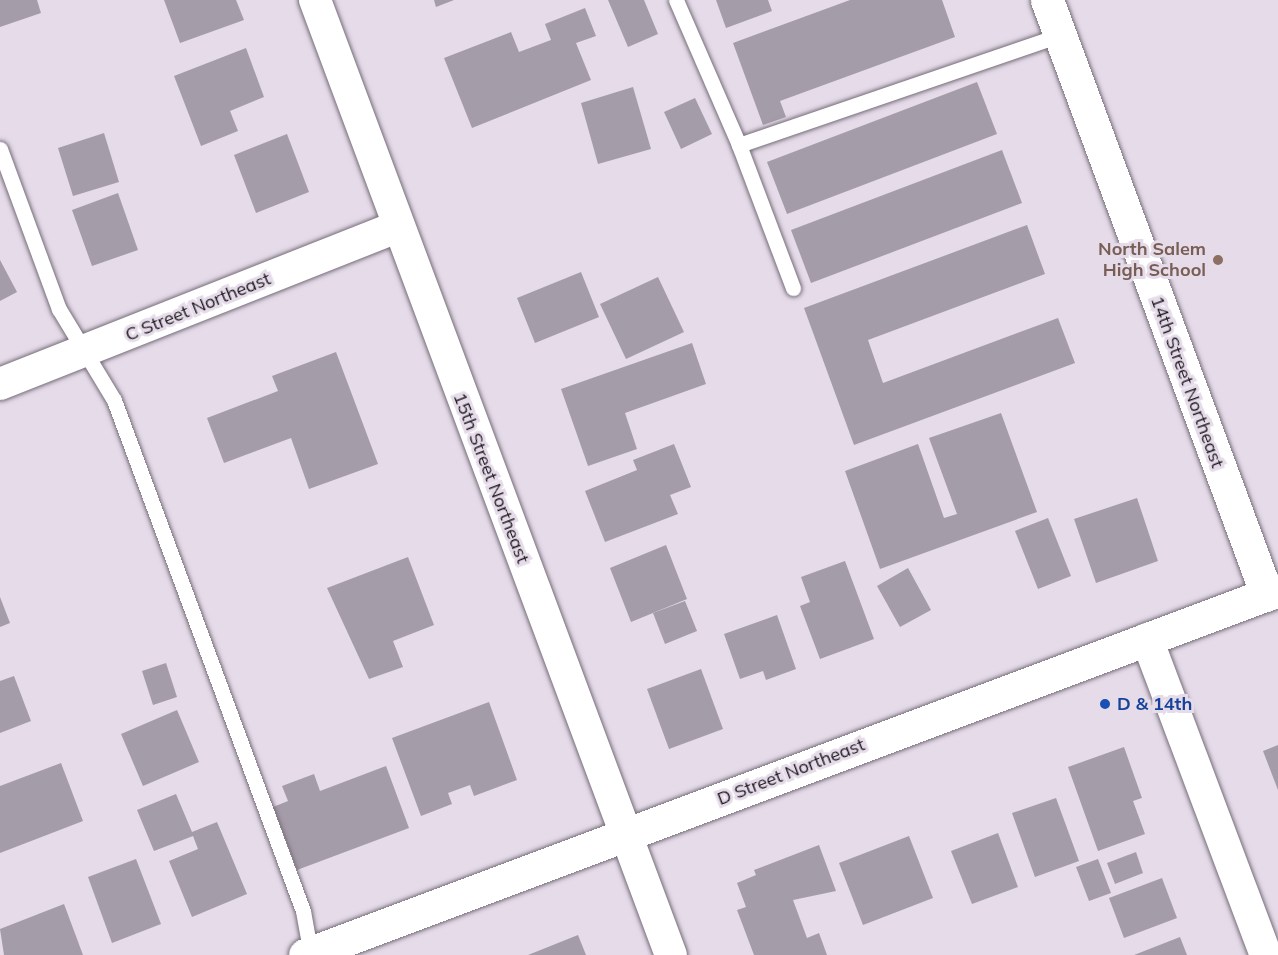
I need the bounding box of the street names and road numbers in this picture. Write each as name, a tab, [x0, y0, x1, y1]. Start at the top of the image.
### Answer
street label: C Street Northeast	[122, 268, 274, 346]
street label: 14th Street Northeast	[1146, 293, 1228, 471]
street label: 15th Street Northeast	[448, 390, 534, 566]
street label: D Street Northeast	[714, 734, 868, 810]

